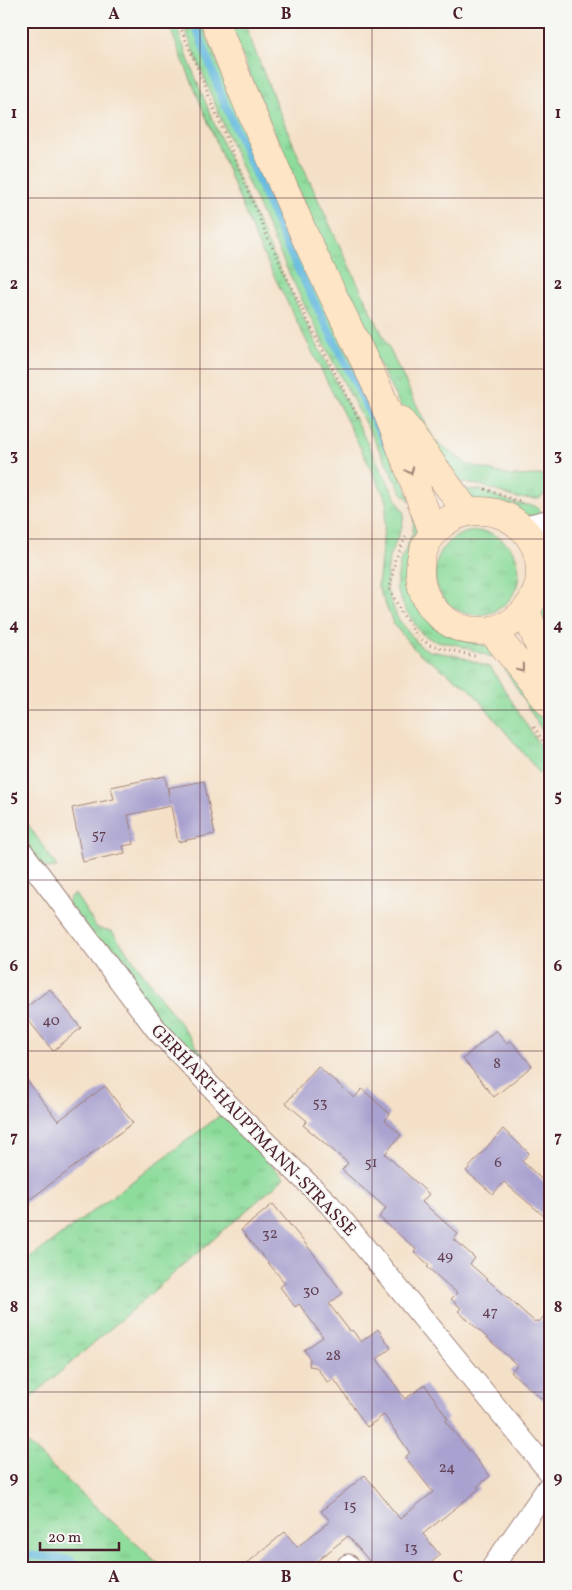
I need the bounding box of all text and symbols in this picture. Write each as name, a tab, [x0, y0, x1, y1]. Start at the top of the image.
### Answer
text: A	[108, 4, 120, 26]
text: B	[281, 4, 292, 26]
text: C	[453, 4, 463, 26]
text: 1	[11, 103, 17, 125]
text: 1	[555, 103, 561, 125]
text: 2	[10, 274, 18, 296]
text: 2	[554, 274, 562, 296]
text: 3	[10, 445, 18, 467]
text: 3	[554, 445, 562, 467]
one-way arrow	[403, 466, 414, 475]
text: 4	[9, 615, 19, 637]
text: 4	[553, 615, 563, 637]
one-way arrow	[516, 662, 524, 671]
text: 5	[10, 786, 18, 808]
text: 5	[554, 786, 562, 808]
house number: 57	[92, 825, 106, 846]
text: 6	[10, 956, 19, 978]
text: 6	[554, 956, 563, 978]
house number: 40	[42, 1011, 60, 1032]
street label: GERHART-HAUPTMANN-STRASSE	[145, 1019, 361, 1243]
house number: 8	[493, 1054, 501, 1075]
house number: 53	[313, 1093, 327, 1114]
text: 7	[10, 1127, 18, 1149]
text: 7	[554, 1127, 562, 1149]
house number: 51	[364, 1153, 378, 1174]
house number: 6	[494, 1153, 502, 1174]
house number: 32	[262, 1224, 278, 1245]
house number: 49	[437, 1246, 453, 1267]
house number: 30	[303, 1281, 319, 1302]
text: 8	[10, 1297, 18, 1319]
text: 8	[554, 1297, 562, 1319]
house number: 47	[482, 1302, 498, 1323]
house number: 28	[325, 1346, 341, 1367]
house number: 24	[439, 1458, 455, 1479]
text: 9	[10, 1468, 19, 1490]
text: 9	[554, 1468, 563, 1490]
house number: 15	[343, 1496, 357, 1517]
scale bar	[40, 1520, 119, 1552]
text: 20 m	[48, 1528, 81, 1549]
house number: 13	[404, 1538, 418, 1559]
text: A	[108, 1567, 120, 1589]
text: B	[281, 1567, 292, 1589]
text: C	[453, 1567, 463, 1589]

